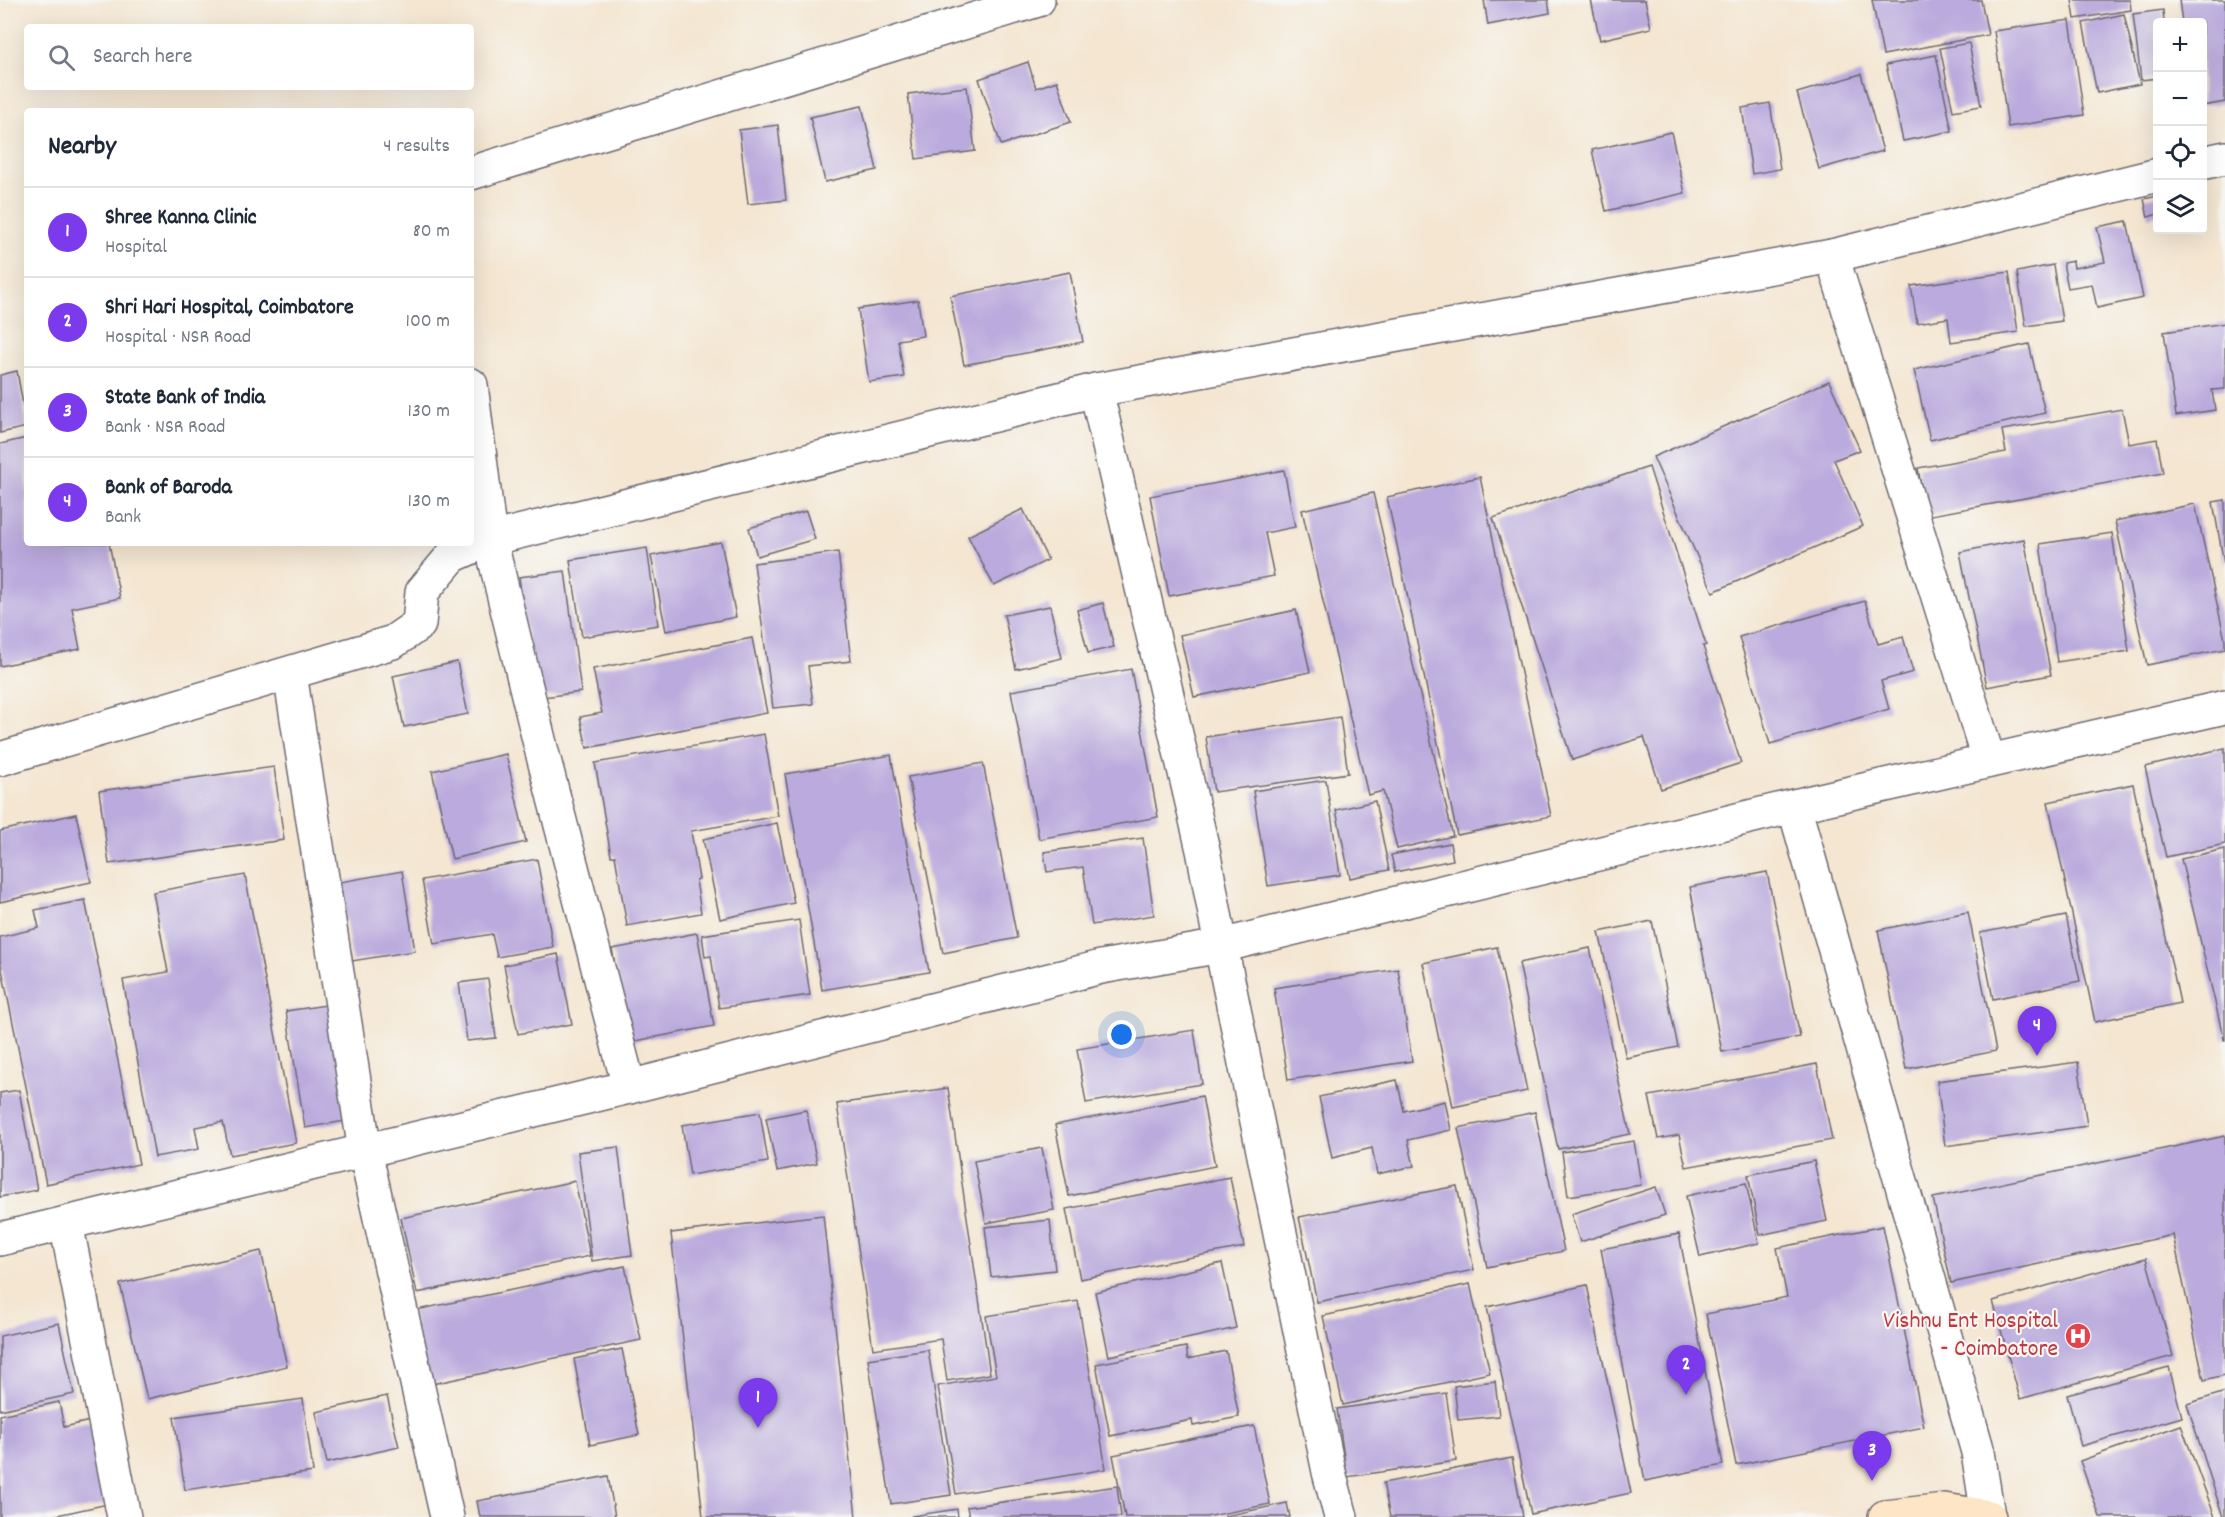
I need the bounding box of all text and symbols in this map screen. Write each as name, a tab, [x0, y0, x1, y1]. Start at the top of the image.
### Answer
map controls	[2153, 18, 2207, 234]
button: +	[2153, 18, 2207, 72]
search box	[24, 24, 474, 90]
icon: search	[45, 41, 78, 74]
text: Search here	[93, 42, 192, 73]
button: −	[2153, 72, 2207, 126]
button: locate	[2153, 126, 2207, 180]
text: Nearby	[48, 129, 116, 166]
text: 4 results	[383, 133, 450, 161]
button: layers	[2153, 180, 2207, 234]
text: Shree Kanna Clinic	[105, 203, 257, 234]
text: 1	[65, 218, 70, 246]
text: 80 m	[413, 218, 450, 246]
text: Hospital	[105, 234, 167, 262]
text: Shri Hari Hospital, Coimbatore	[105, 293, 354, 324]
text: 2	[63, 308, 72, 336]
text: 100 m	[406, 308, 450, 336]
text: Hospital · NSR Road	[105, 324, 251, 352]
text: State Bank of India	[105, 383, 265, 414]
text: 3	[63, 398, 72, 426]
text: 130 m	[408, 398, 450, 426]
text: Bank · NSR Road	[105, 414, 225, 442]
text: Bank of Baroda	[105, 473, 232, 504]
text: 4	[63, 488, 72, 516]
text: 130 m	[408, 488, 450, 516]
text: Bank	[105, 504, 141, 532]
pin: 4	[2018, 1006, 2056, 1056]
your location	[1107, 1020, 1136, 1049]
place label: Vishnu Ent Hospital - Coimbatore	[1883, 1305, 2058, 1367]
hospital icon: Vishnu Ent Hospital - Coimbatore	[2063, 1321, 2093, 1351]
pin: 2	[1666, 1346, 1706, 1395]
pin: 1	[738, 1378, 777, 1428]
pin: 3	[1852, 1432, 1892, 1481]

